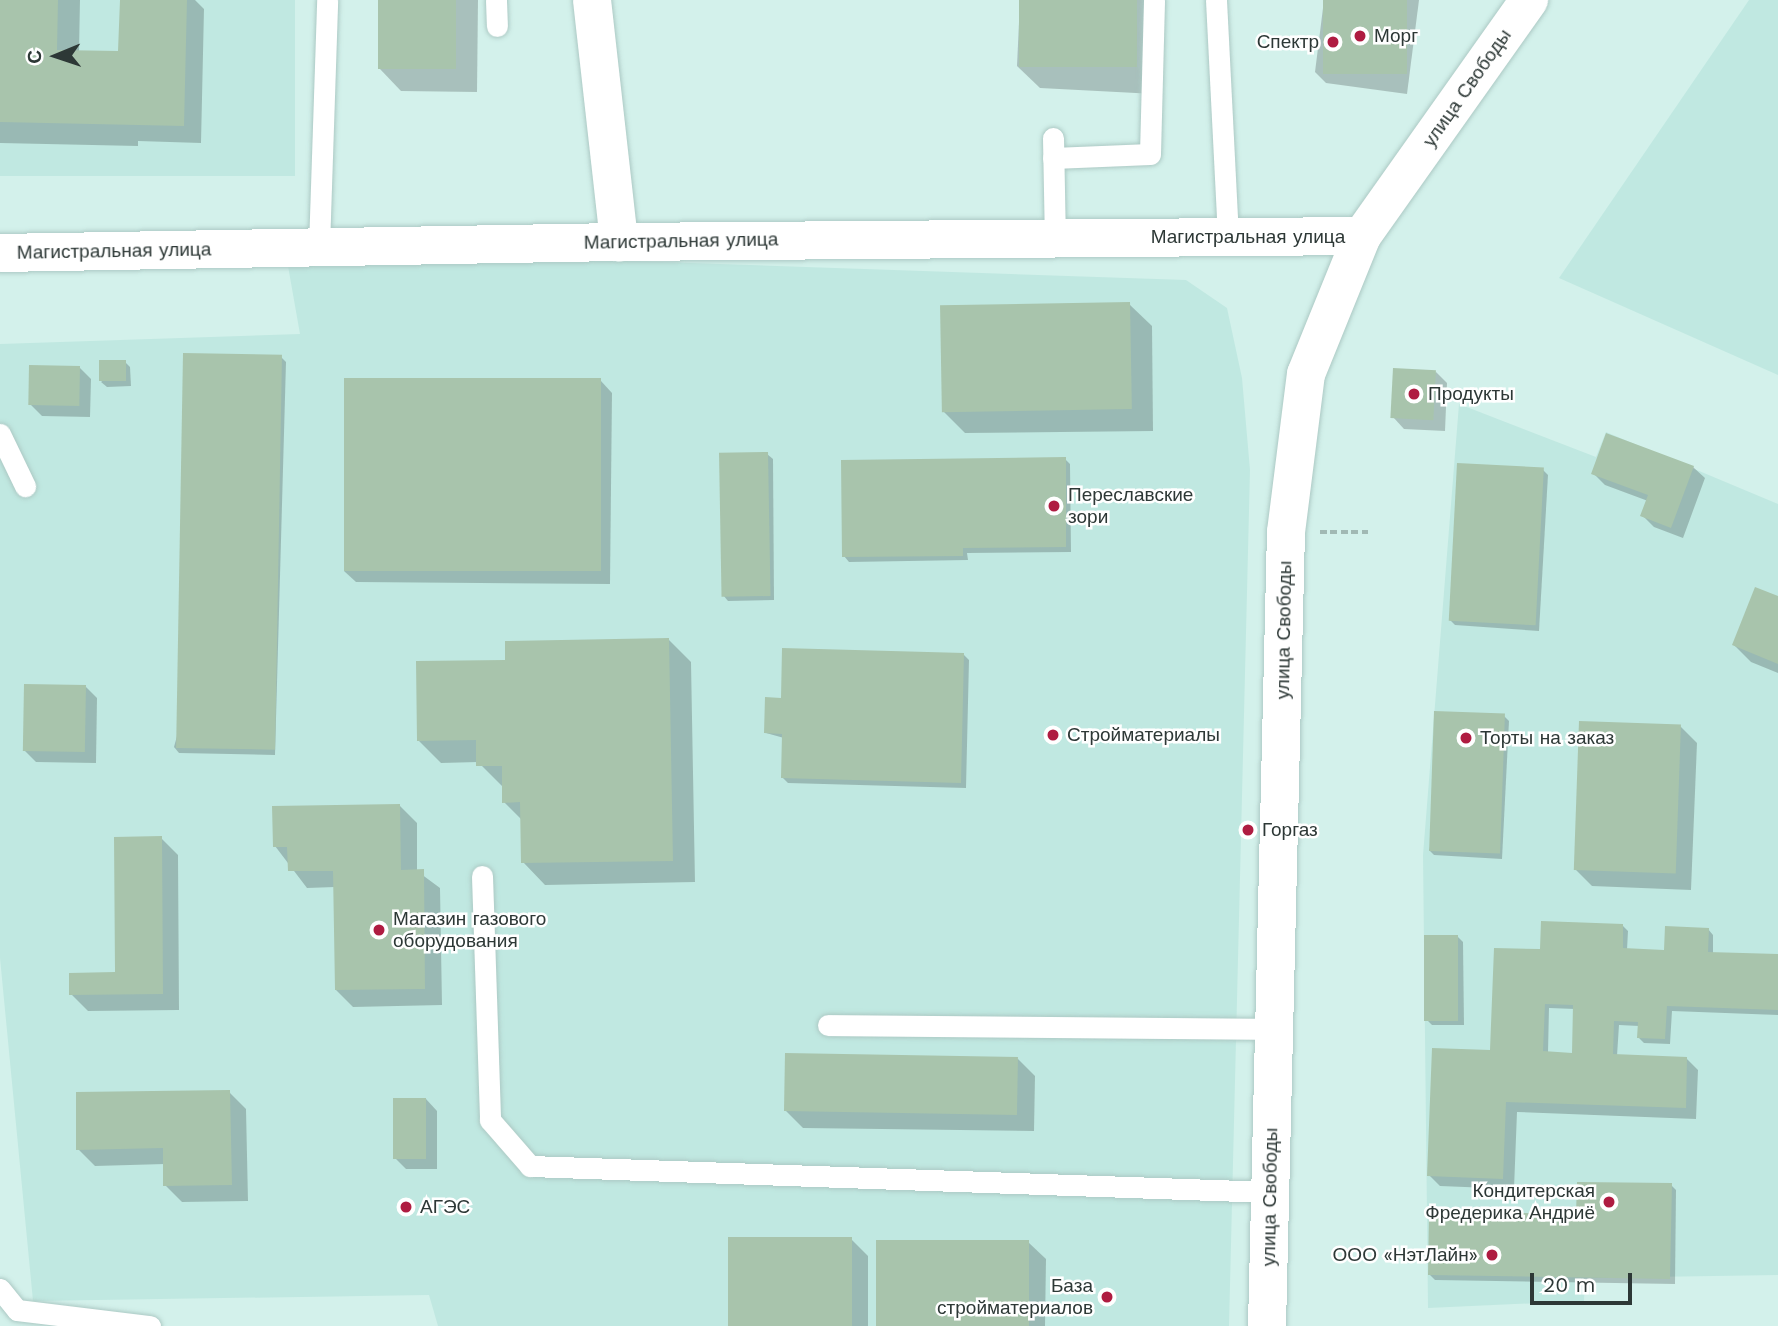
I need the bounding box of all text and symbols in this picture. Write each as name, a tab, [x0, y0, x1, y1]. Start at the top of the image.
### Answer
north arrow	[21, 21, 91, 91]
place label: Морг	[1374, 25, 1418, 47]
street label: улица Свободы	[1418, 25, 1516, 151]
marker: Морг	[1352, 28, 1368, 44]
place label: Спектр	[1257, 31, 1319, 53]
marker: Спектр	[1325, 34, 1341, 50]
text: С	[23, 49, 46, 64]
street label: Магистральная улица	[1151, 226, 1345, 248]
street label: Магистральная улица	[584, 228, 778, 254]
street label: Магистральная улица	[17, 238, 211, 264]
place label: Продукты	[1428, 383, 1514, 405]
marker: Продукты	[1406, 386, 1422, 402]
place label: Переславские зори	[1068, 484, 1193, 528]
marker: Переславские зори	[1046, 498, 1062, 514]
street label: улица Свободы	[1271, 560, 1297, 700]
place label: Стройматериалы	[1067, 724, 1220, 746]
marker: Стройматериалы	[1045, 727, 1061, 743]
place label: Торты на заказ	[1480, 727, 1614, 749]
marker: Торты на заказ	[1458, 730, 1474, 746]
place label: Горгаз	[1262, 819, 1318, 841]
marker: Горгаз	[1240, 822, 1256, 838]
place label: Магазин газового оборудования	[393, 908, 546, 952]
marker: Магазин газового оборудования	[371, 922, 387, 938]
street label: улица Свободы	[1257, 1127, 1283, 1267]
place label: Кондитерская Фредерика Андриё	[1425, 1180, 1595, 1224]
marker: Кондитерская Фредерика Андриё	[1601, 1194, 1617, 1210]
place label: АГЭС	[420, 1196, 470, 1218]
marker: АГЭС	[398, 1199, 414, 1215]
place label: ООО «НэтЛайн»	[1333, 1244, 1478, 1266]
marker: ООО «НэтЛайн»	[1484, 1247, 1500, 1263]
scale bar	[1533, 1260, 1634, 1304]
text: 20 m	[1543, 1272, 1595, 1297]
place label: База стройматериалов	[937, 1275, 1093, 1319]
marker: База стройматериалов	[1099, 1289, 1115, 1305]

